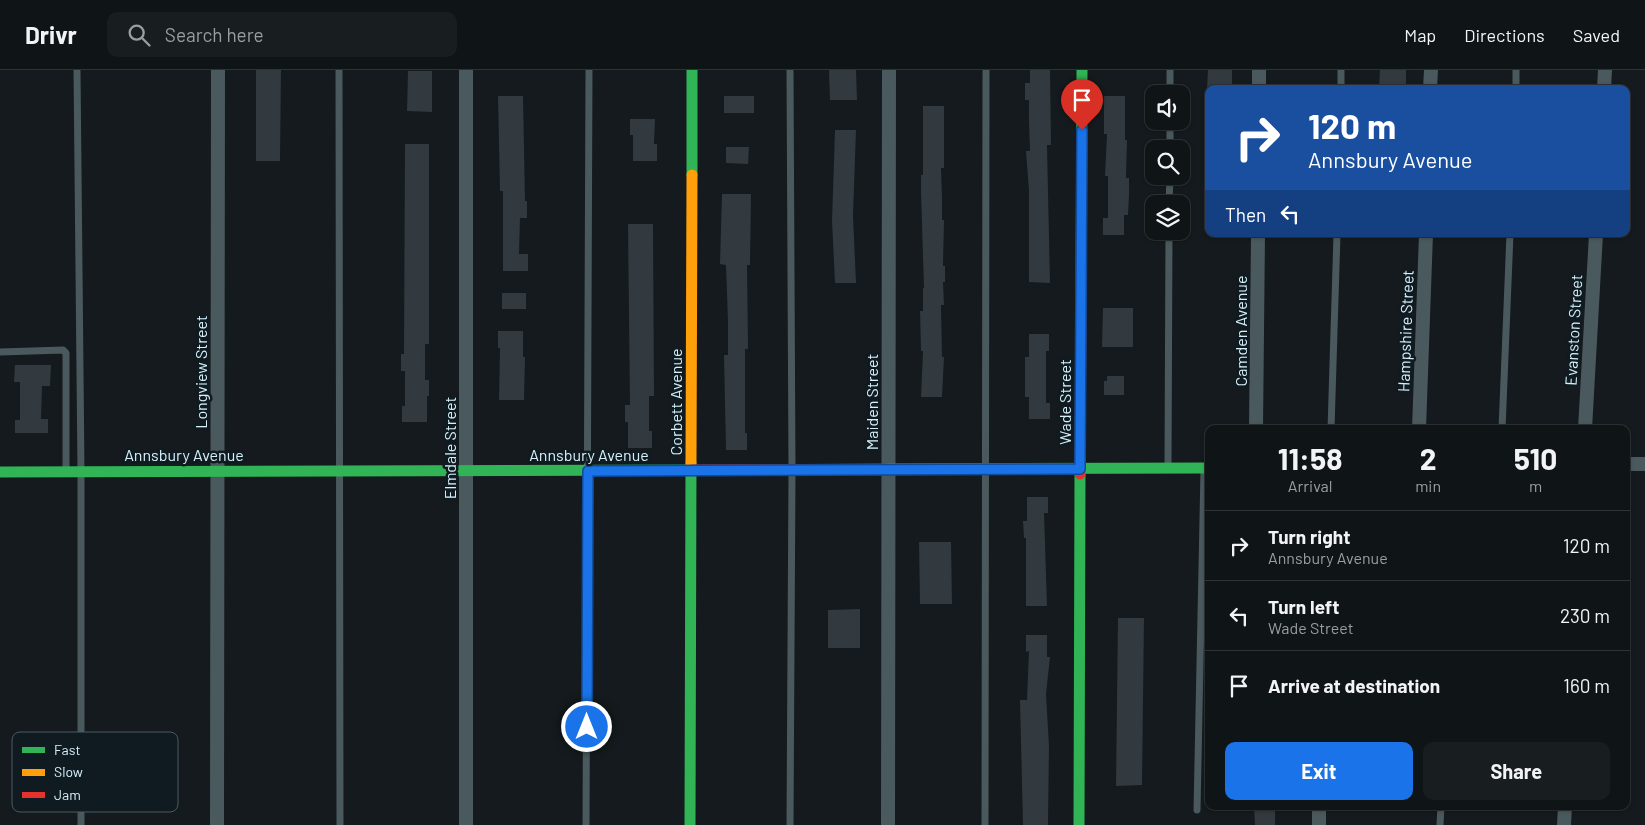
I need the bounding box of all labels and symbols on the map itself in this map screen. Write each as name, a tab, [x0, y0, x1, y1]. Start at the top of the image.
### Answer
pin	[1061, 79, 1103, 130]
street label: Hampshire Street	[1393, 270, 1417, 392]
street label: Evanston Street	[1561, 274, 1585, 386]
street label: Camden Avenue	[1231, 276, 1250, 386]
street label: Longview Street	[191, 315, 210, 429]
street label: Corbett Avenue	[666, 349, 685, 455]
street label: Maiden Street	[862, 354, 881, 450]
street label: Wade Street	[1055, 359, 1074, 445]
street label: Elmdale Street	[440, 397, 459, 499]
street label: Annsbury Avenue	[124, 445, 244, 464]
street label: Annsbury Avenue	[529, 445, 649, 464]
position arrow	[560, 700, 612, 752]
legend	[12, 732, 178, 812]
text: Fast	[54, 741, 80, 758]
text: Slow	[54, 763, 83, 780]
text: Jam	[54, 786, 81, 803]

